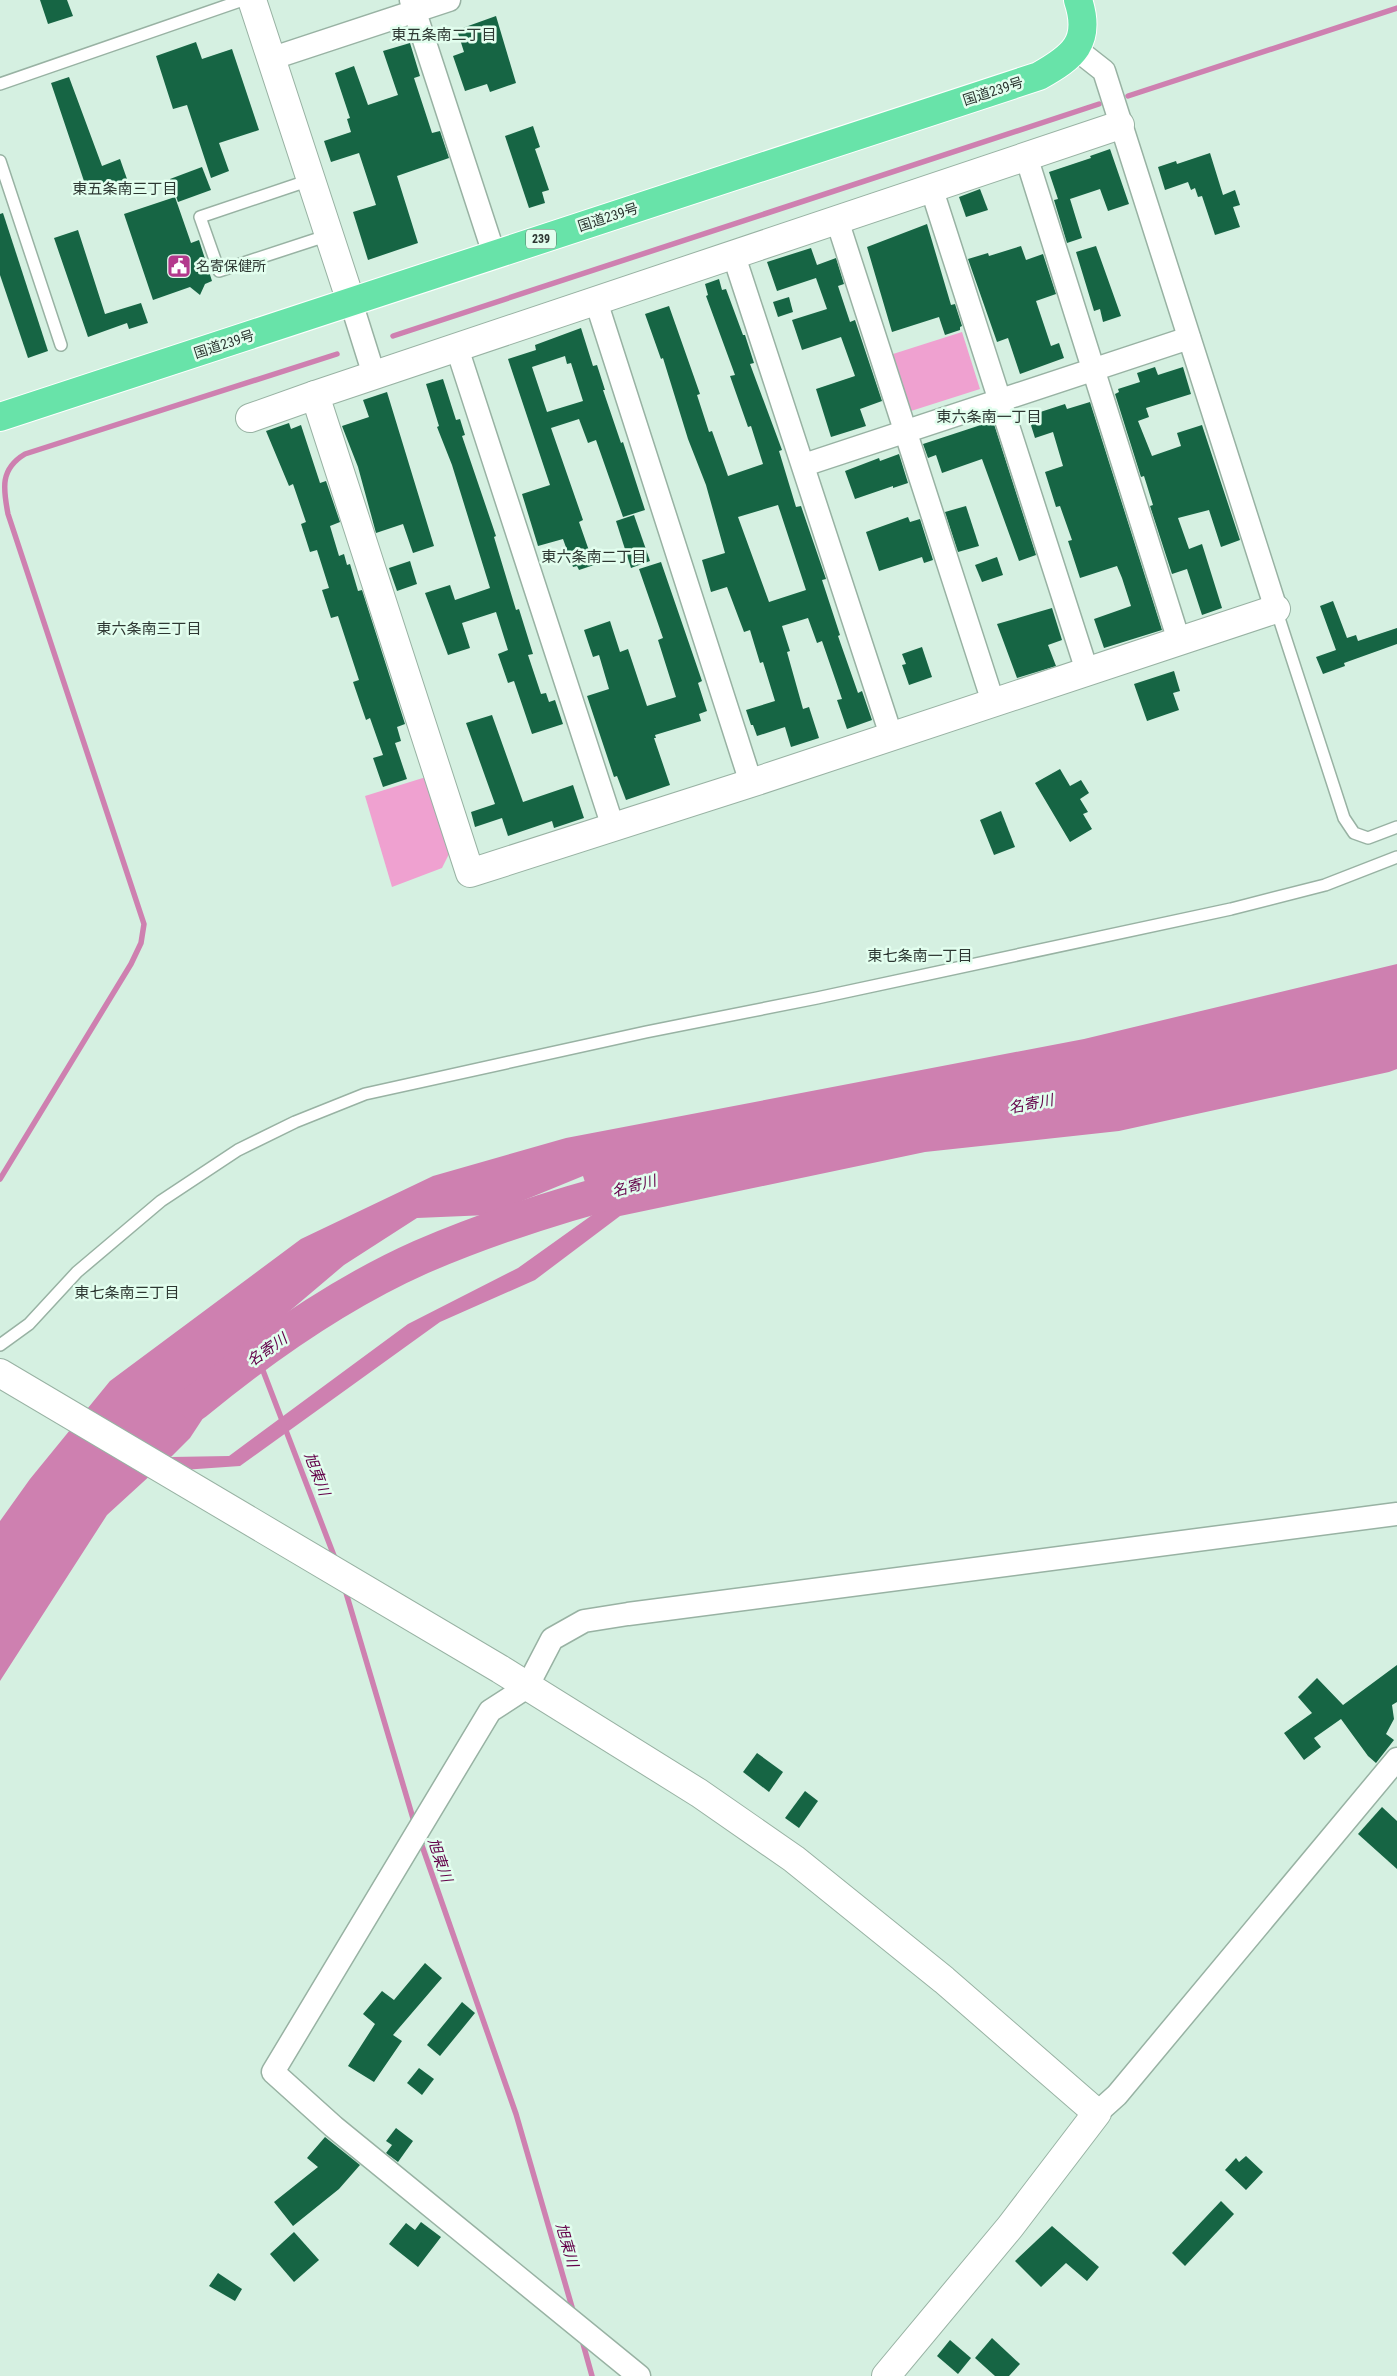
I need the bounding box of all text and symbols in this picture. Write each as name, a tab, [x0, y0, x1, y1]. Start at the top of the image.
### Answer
district label: 東五条南二丁目	[391, 26, 497, 44]
street label: 国道239号	[961, 74, 1025, 108]
district label: 東五条南三丁目	[72, 180, 178, 198]
street label: 国道239号	[576, 200, 640, 234]
road number: 239	[526, 230, 556, 248]
public building icon: 名寄保健所	[166, 253, 192, 279]
place label: 名寄保健所	[196, 258, 266, 274]
street label: 国道239号	[192, 327, 256, 361]
district label: 東六条南一丁目	[936, 408, 1042, 426]
district label: 東六条南二丁目	[541, 548, 647, 566]
district label: 東六条南三丁目	[96, 620, 202, 638]
district label: 東七条南一丁目	[867, 947, 973, 965]
water label: 名寄川	[1007, 1090, 1057, 1117]
water label: 名寄川	[610, 1171, 660, 1201]
district label: 東七条南三丁目	[74, 1284, 180, 1302]
water label: 名寄川	[243, 1329, 292, 1370]
water label: 旭東川	[301, 1450, 334, 1500]
water label: 旭東川	[424, 1836, 456, 1886]
water label: 旭東川	[552, 2221, 582, 2271]

